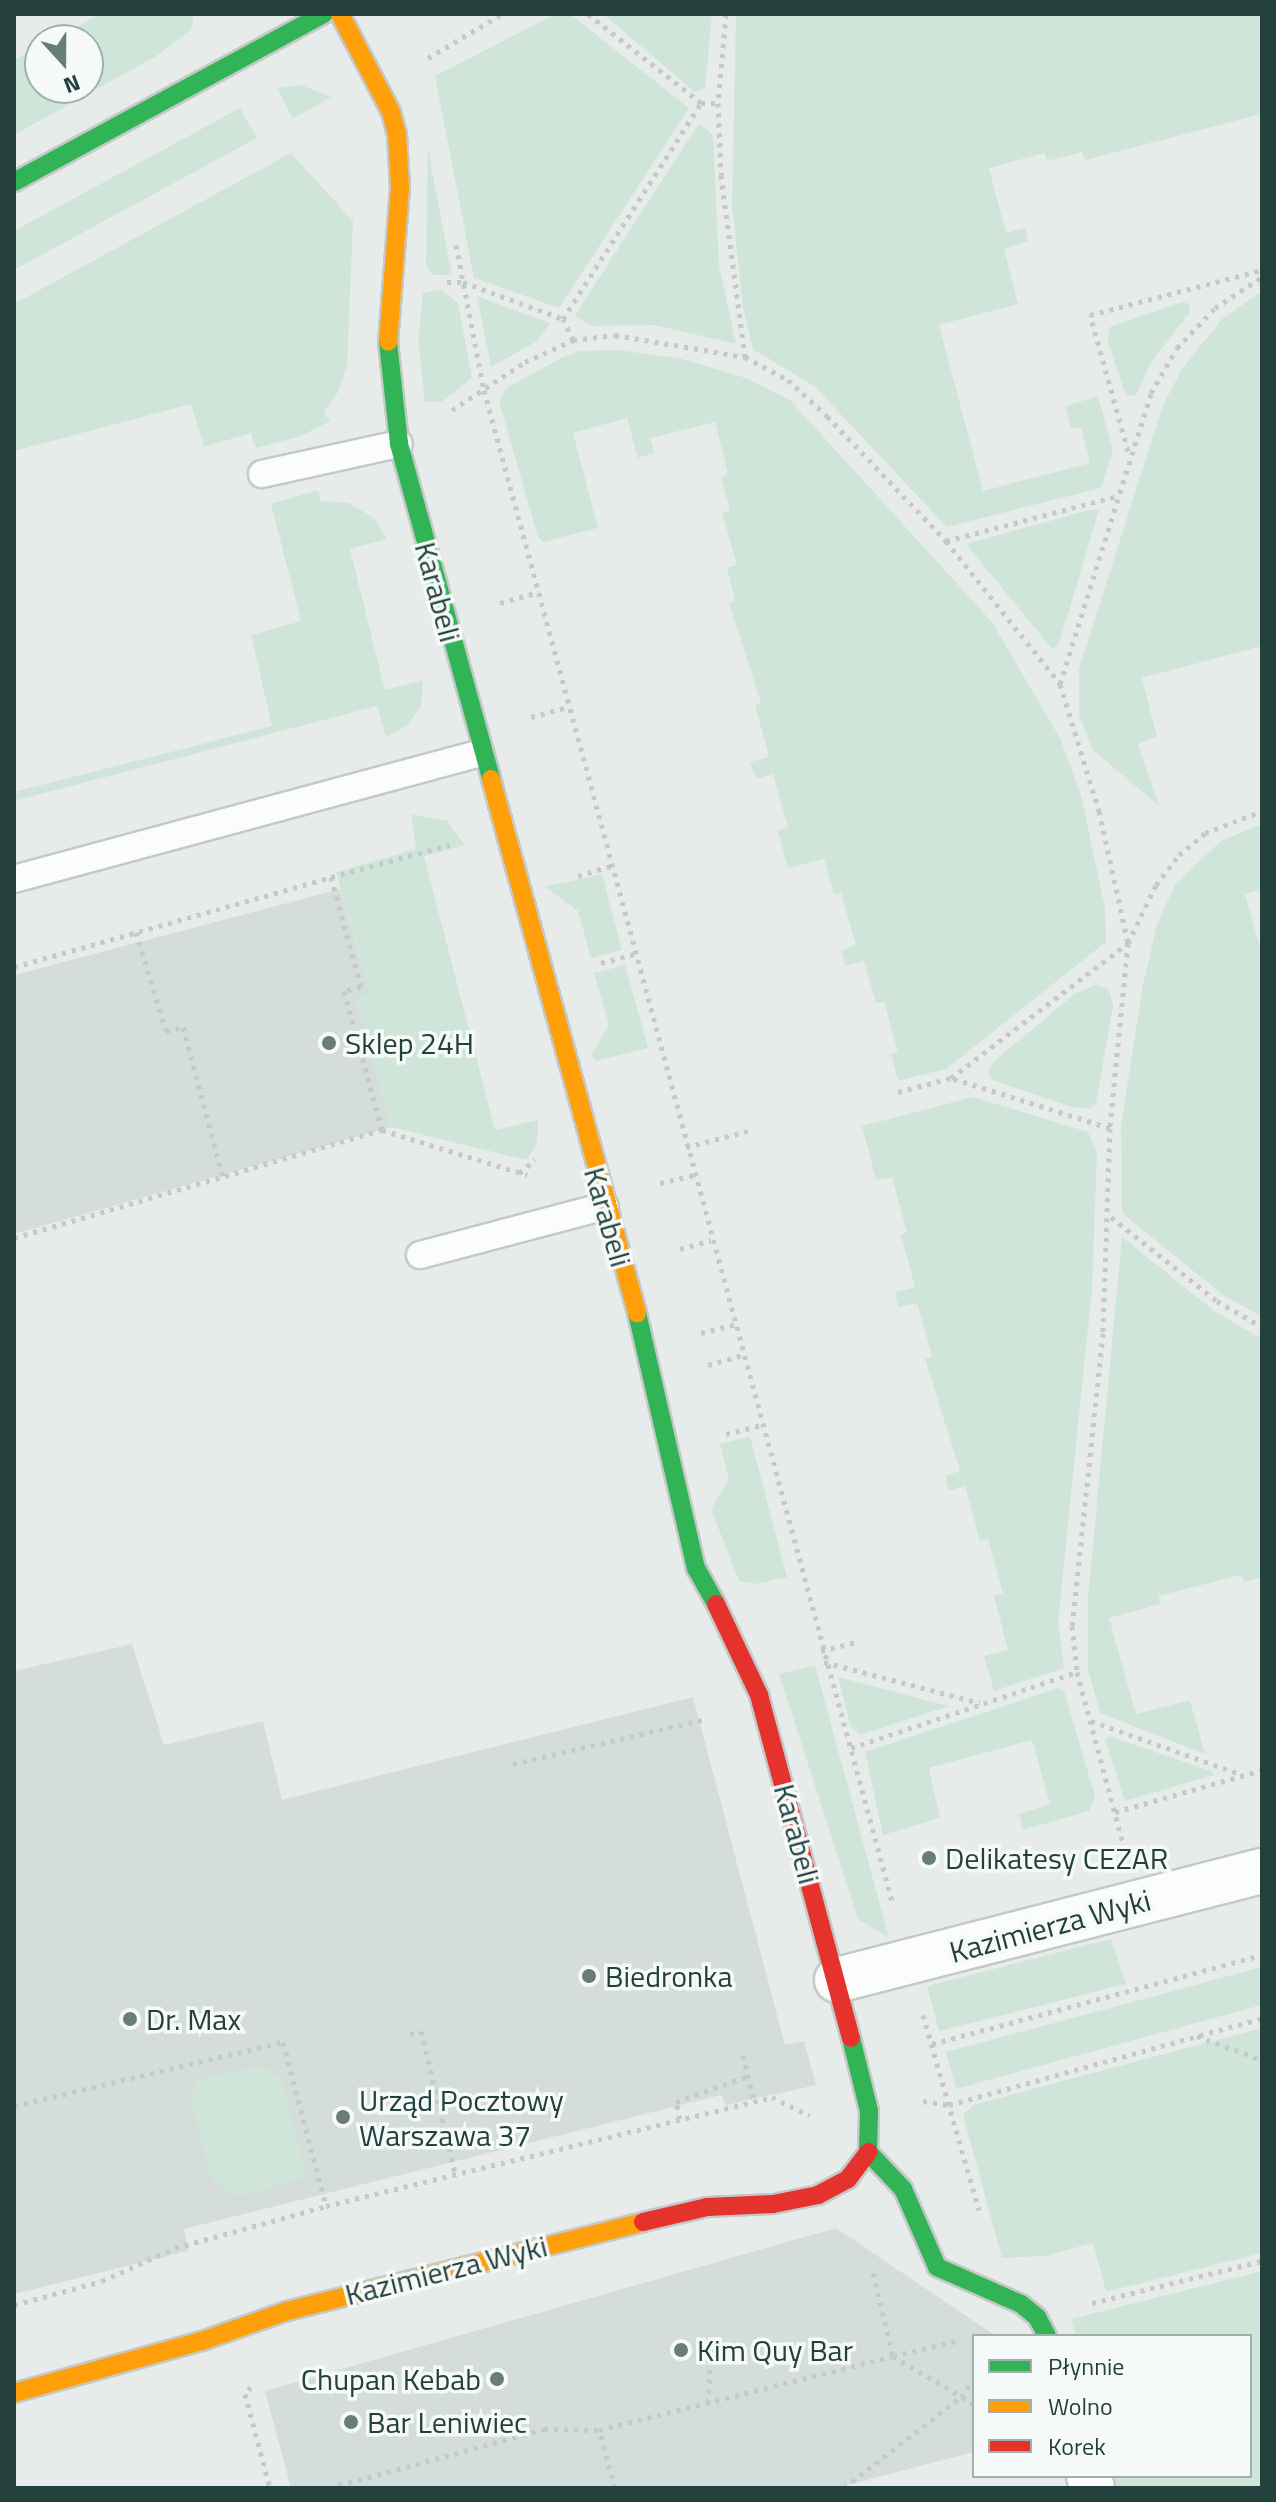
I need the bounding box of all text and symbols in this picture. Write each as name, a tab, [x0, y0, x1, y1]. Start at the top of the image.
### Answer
north arrow	[24, 24, 104, 104]
text: N	[59, 66, 85, 103]
street label: Karabeli	[407, 538, 469, 646]
place label: Sklep 24H	[345, 1025, 474, 1061]
marker: Sklep 24H	[320, 1034, 338, 1052]
street label: Karabeli	[577, 1163, 639, 1271]
street label: Karabeli	[766, 1780, 828, 1888]
place label: Delikatesy CEZAR	[945, 1840, 1168, 1876]
marker: Delikatesy CEZAR	[920, 1849, 938, 1867]
street label: Kazimierza Wyki	[945, 1882, 1155, 1970]
place label: Biedronka	[605, 1958, 732, 1994]
marker: Biedronka	[580, 1967, 598, 1985]
place label: Dr. Max	[146, 2001, 241, 2037]
marker: Dr. Max	[121, 2010, 139, 2028]
place label: Urząd Pocztowy Warszawa 37	[359, 2082, 564, 2152]
marker: Urząd Pocztowy Warszawa 37	[334, 2108, 352, 2126]
street label: Kazimierza Wyki	[341, 2228, 551, 2312]
place label: Kim Quy Bar	[697, 2332, 853, 2368]
legend	[972, 2334, 1252, 2478]
marker: Kim Quy Bar	[672, 2341, 690, 2359]
text: Płynnie	[1048, 2348, 1124, 2384]
place label: Chupan Kebab	[301, 2361, 481, 2397]
marker: Chupan Kebab	[488, 2370, 506, 2388]
text: Wolno	[1048, 2388, 1113, 2424]
place label: Bar Leniwiec	[367, 2404, 527, 2440]
marker: Bar Leniwiec	[342, 2413, 360, 2431]
text: Korek	[1048, 2428, 1106, 2464]

